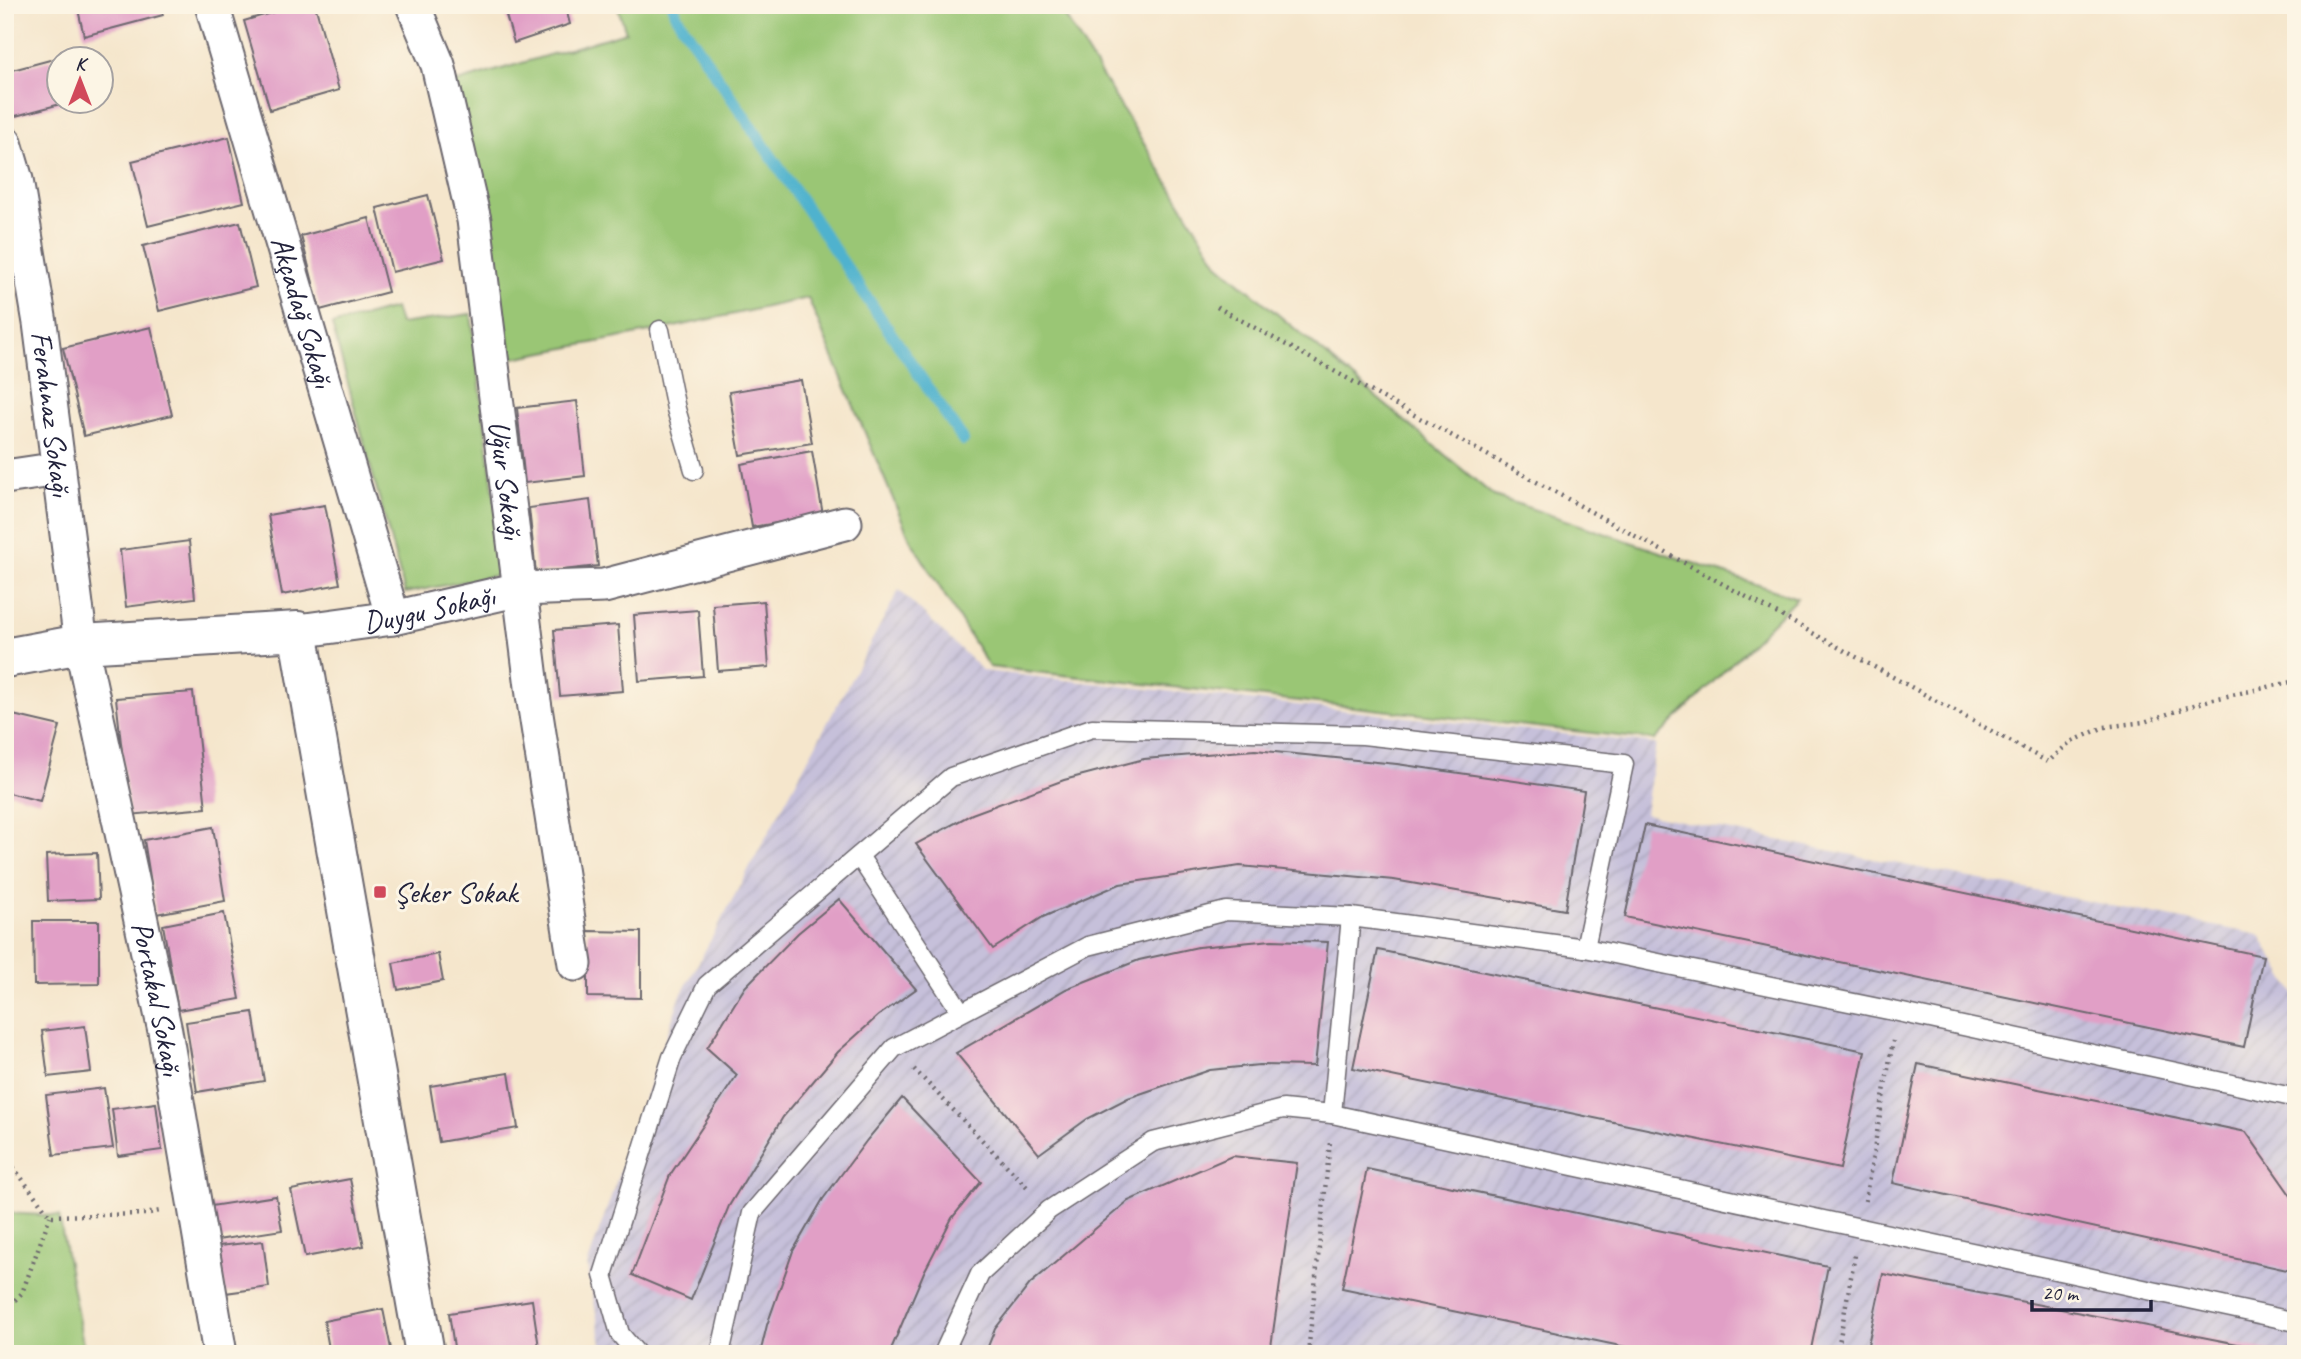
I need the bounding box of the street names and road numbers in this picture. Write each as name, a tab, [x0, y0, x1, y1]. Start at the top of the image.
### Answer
street label: Akçadağ Sokağı	[262, 232, 343, 393]
street label: Ferahnaz Sokağı	[22, 329, 81, 500]
street label: Uğur Sokağı	[480, 418, 533, 543]
street label: Duygu Sokağı	[361, 576, 500, 641]
street label: Portakal Sokağı	[123, 918, 191, 1080]

